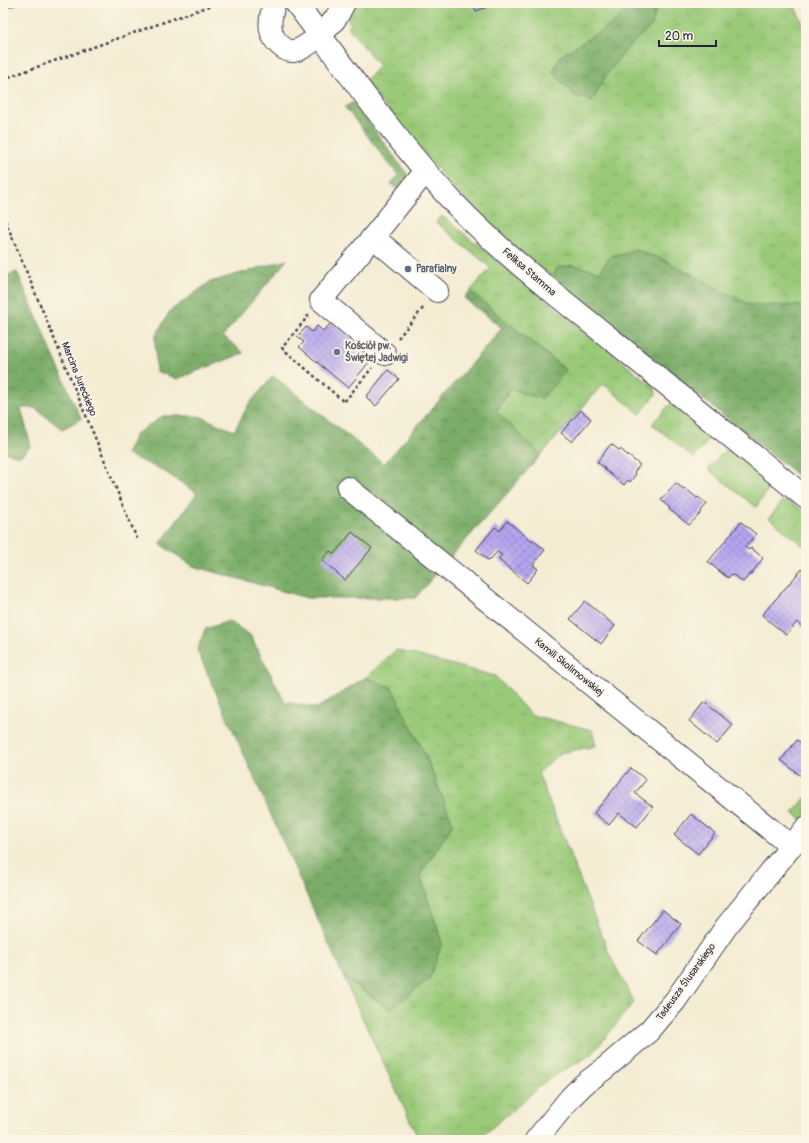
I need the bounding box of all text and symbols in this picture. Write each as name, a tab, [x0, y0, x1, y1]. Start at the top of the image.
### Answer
scale bar	[659, 22, 716, 48]
text: 20 m	[665, 29, 694, 44]
street label: Feliksa Stamma	[500, 245, 559, 299]
place label: Parafialny	[416, 263, 457, 275]
marker: Parafialny	[403, 264, 413, 274]
street label: Marcina Jureckiego	[59, 340, 100, 419]
place label: Kościół pw. Świętej Jadwigi	[345, 340, 408, 364]
marker: Kościół pw. Świętej Jadwigi	[332, 347, 342, 357]
street label: Kamili Skolimowskiej	[532, 635, 606, 699]
street label: Tadeusza Ślusarskiego	[653, 940, 719, 1023]

